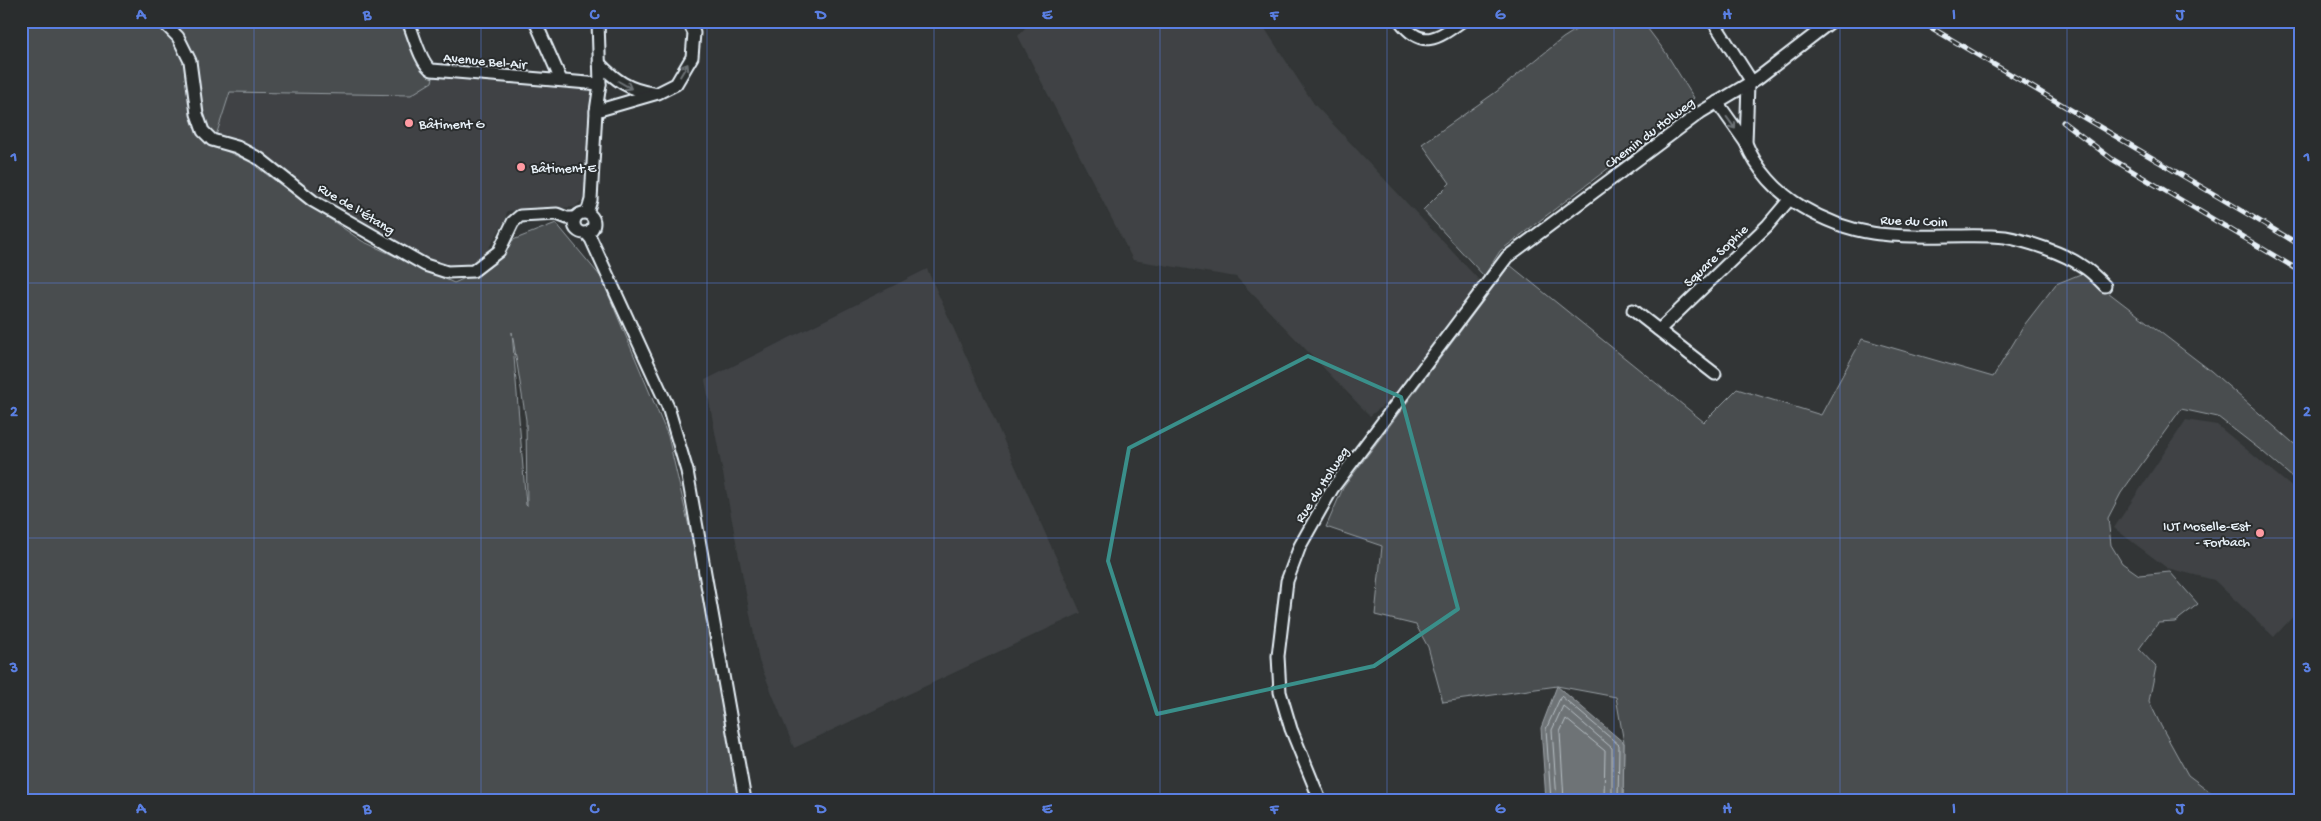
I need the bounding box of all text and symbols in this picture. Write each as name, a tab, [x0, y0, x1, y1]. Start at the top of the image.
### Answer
text: A	[135, 7, 147, 26]
text: B	[362, 7, 372, 26]
text: C	[589, 7, 600, 26]
text: D	[814, 7, 827, 26]
text: E	[1042, 7, 1053, 26]
text: F	[1269, 7, 1280, 26]
text: G	[1495, 7, 1506, 26]
text: H	[1722, 7, 1732, 26]
text: I	[1952, 7, 1956, 26]
text: J	[2175, 7, 2186, 26]
street label: Avenue Bel-Air	[442, 50, 528, 75]
one-way arrow	[680, 63, 690, 77]
one-way arrow	[618, 80, 632, 90]
street label: Chemin du Holweg	[1602, 95, 1699, 173]
one-way arrow	[1726, 116, 1736, 130]
marker: Bâtiment G	[403, 117, 415, 129]
place label: Bâtiment G	[418, 117, 486, 134]
text: 1	[10, 149, 17, 168]
text: 1	[2303, 149, 2310, 168]
marker: Bâtiment E	[515, 161, 527, 173]
place label: Bâtiment E	[530, 161, 598, 178]
street label: Rue de l'Étang	[314, 181, 397, 240]
street label: Rue du Coin	[1880, 213, 1948, 232]
street label: Square Sophie	[1681, 221, 1753, 292]
text: 2	[10, 404, 18, 423]
text: 2	[2303, 404, 2311, 423]
street label: Rue du Holweg	[1292, 444, 1354, 526]
place label: IUT Moselle-Est - Forbach	[2163, 519, 2251, 552]
marker: IUT Moselle-Est - Forbach	[2254, 527, 2266, 539]
text: 3	[9, 660, 18, 679]
text: 3	[2302, 660, 2311, 679]
text: A	[135, 801, 147, 820]
text: B	[362, 801, 372, 820]
text: C	[589, 801, 600, 820]
text: D	[814, 801, 827, 820]
text: E	[1042, 801, 1053, 820]
text: F	[1269, 801, 1280, 820]
text: G	[1495, 801, 1506, 820]
text: H	[1722, 801, 1732, 820]
text: I	[1952, 801, 1956, 820]
text: J	[2175, 801, 2186, 820]

